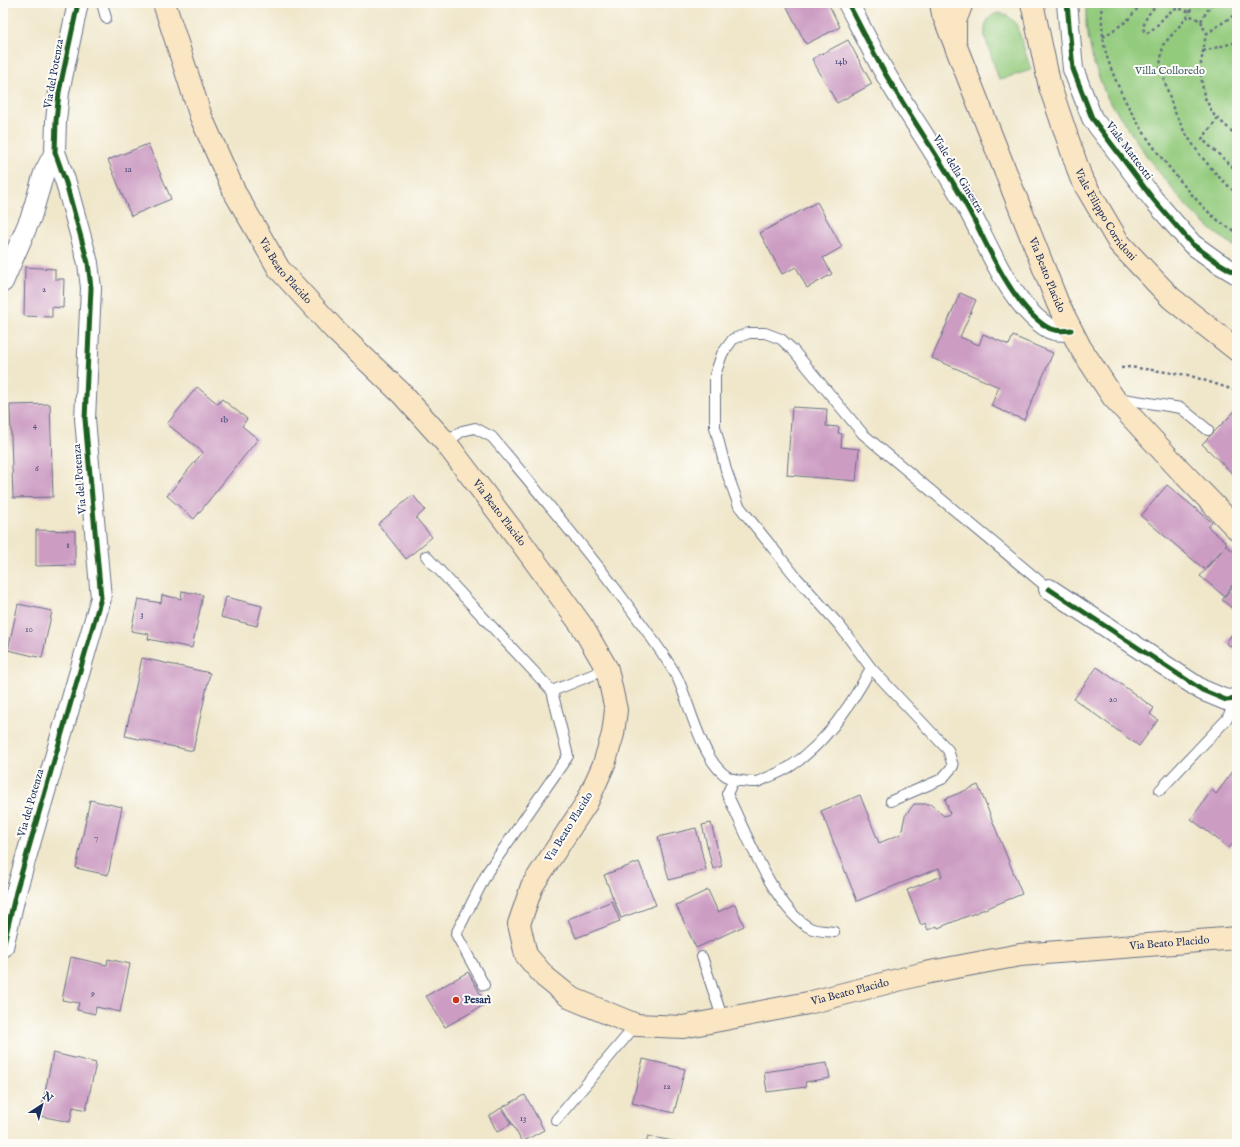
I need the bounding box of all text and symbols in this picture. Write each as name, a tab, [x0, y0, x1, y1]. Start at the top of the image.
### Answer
street label: Via del Potenza	[41, 38, 67, 111]
house number: 14b	[835, 56, 847, 67]
park label: Villa Colloredo	[1134, 64, 1205, 78]
street label: Viale Matteotti	[1102, 118, 1156, 183]
street label: Viale della Ginestra	[929, 132, 987, 216]
house number: 1a	[124, 164, 132, 175]
street label: Viale Filippo Corridoni	[1071, 166, 1139, 264]
street label: Via Beato Placido	[255, 234, 315, 307]
street label: Via Beato Placido	[1025, 234, 1068, 315]
house number: 2	[42, 284, 46, 295]
house number: 1b	[220, 414, 228, 425]
house number: 4	[33, 420, 38, 431]
street label: Via del Potenza	[70, 443, 90, 516]
house number: 6	[35, 463, 39, 474]
street label: Via Beato Placido	[469, 476, 529, 549]
house number: 8	[66, 540, 70, 551]
house number: 3	[140, 609, 144, 620]
house number: 10	[25, 624, 33, 635]
house number: 20	[1109, 694, 1117, 705]
street label: Via del Potenza	[14, 767, 47, 840]
street label: Via Beato Placido	[541, 789, 596, 865]
house number: 7	[94, 832, 98, 843]
street label: Via Beato Placido	[1128, 933, 1210, 953]
street label: Via Beato Placido	[808, 975, 891, 1009]
house number: 9	[90, 988, 95, 999]
place label: Pesarì	[464, 993, 491, 1007]
marker: Pesarì	[451, 995, 461, 1005]
house number: 12	[663, 1081, 671, 1092]
north arrow	[22, 1085, 62, 1125]
text: N	[39, 1089, 56, 1106]
house number: 13	[520, 1113, 526, 1124]

